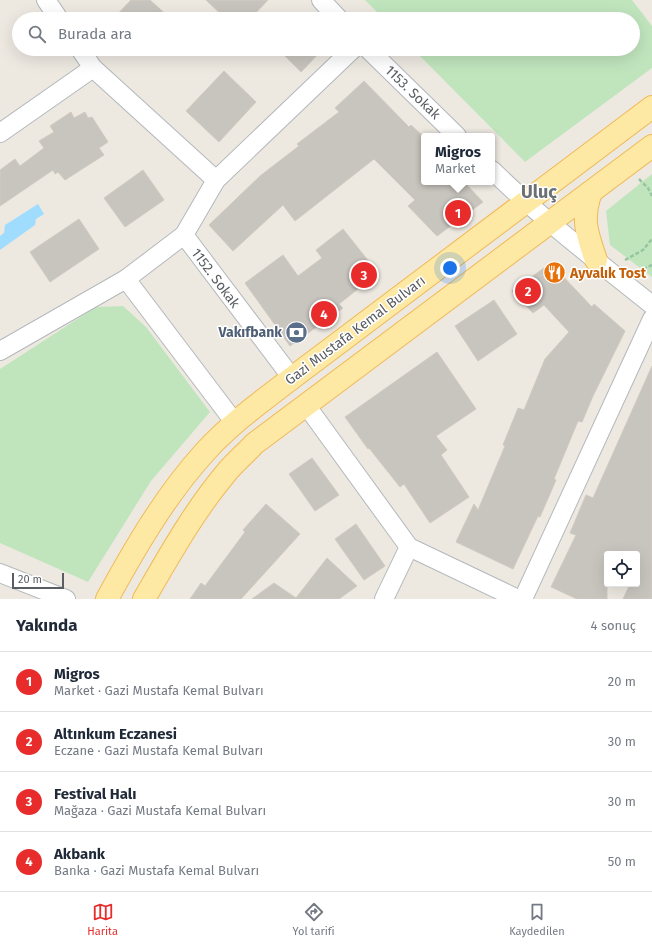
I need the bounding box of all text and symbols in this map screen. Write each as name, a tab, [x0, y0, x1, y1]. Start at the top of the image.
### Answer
search box	[12, 12, 640, 56]
icon: search	[26, 23, 48, 45]
text: Burada ara	[58, 25, 132, 43]
street label: 1153. Sokak	[381, 62, 444, 124]
popup	[421, 133, 495, 185]
text: Migros	[435, 143, 481, 161]
text: Market	[435, 161, 476, 176]
district label: Uluç	[521, 181, 557, 203]
pin: 1	[445, 198, 471, 228]
street label: 1152. Sokak	[188, 245, 244, 312]
your location	[440, 258, 460, 278]
pin: 3	[351, 260, 377, 290]
restaurant icon: Ayvalık Tost	[541, 260, 567, 286]
place label: Ayvalık Tost	[569, 265, 647, 282]
street label: Gazi Mustafa Kemal Bulvarı	[282, 272, 429, 389]
pin: 2	[515, 276, 541, 306]
pin: 4	[311, 299, 337, 329]
bank icon: Vakıfbank	[284, 319, 310, 345]
place label: Vakıfbank	[218, 324, 282, 341]
map controls	[604, 551, 640, 587]
button: locate	[604, 551, 640, 587]
scale bar	[12, 571, 64, 590]
text: 20 m	[18, 573, 42, 586]
text: Yakında	[16, 615, 77, 636]
text: 4 sonuç	[591, 618, 636, 633]
text: Migros	[54, 665, 100, 683]
text: 1	[26, 674, 32, 689]
text: 20 m	[608, 674, 636, 689]
text: Market · Gazi Mustafa Kemal Bulvarı	[54, 683, 264, 698]
text: Altınkum Eczanesi	[54, 725, 177, 743]
text: 2	[26, 734, 32, 749]
text: 30 m	[608, 734, 636, 749]
text: Eczane · Gazi Mustafa Kemal Bulvarı	[54, 743, 263, 758]
text: Festival Halı	[54, 785, 137, 803]
text: 3	[26, 794, 32, 809]
text: 30 m	[608, 794, 636, 809]
text: Mağaza · Gazi Mustafa Kemal Bulvarı	[54, 803, 266, 818]
text: Akbank	[54, 845, 105, 863]
text: 4	[25, 854, 33, 869]
text: 50 m	[608, 854, 636, 869]
text: Banka · Gazi Mustafa Kemal Bulvarı	[54, 863, 259, 878]
tab: Harita	[87, 901, 118, 938]
tab: Yol tarifi	[293, 901, 335, 938]
tab: Kaydedilen	[509, 901, 565, 938]

